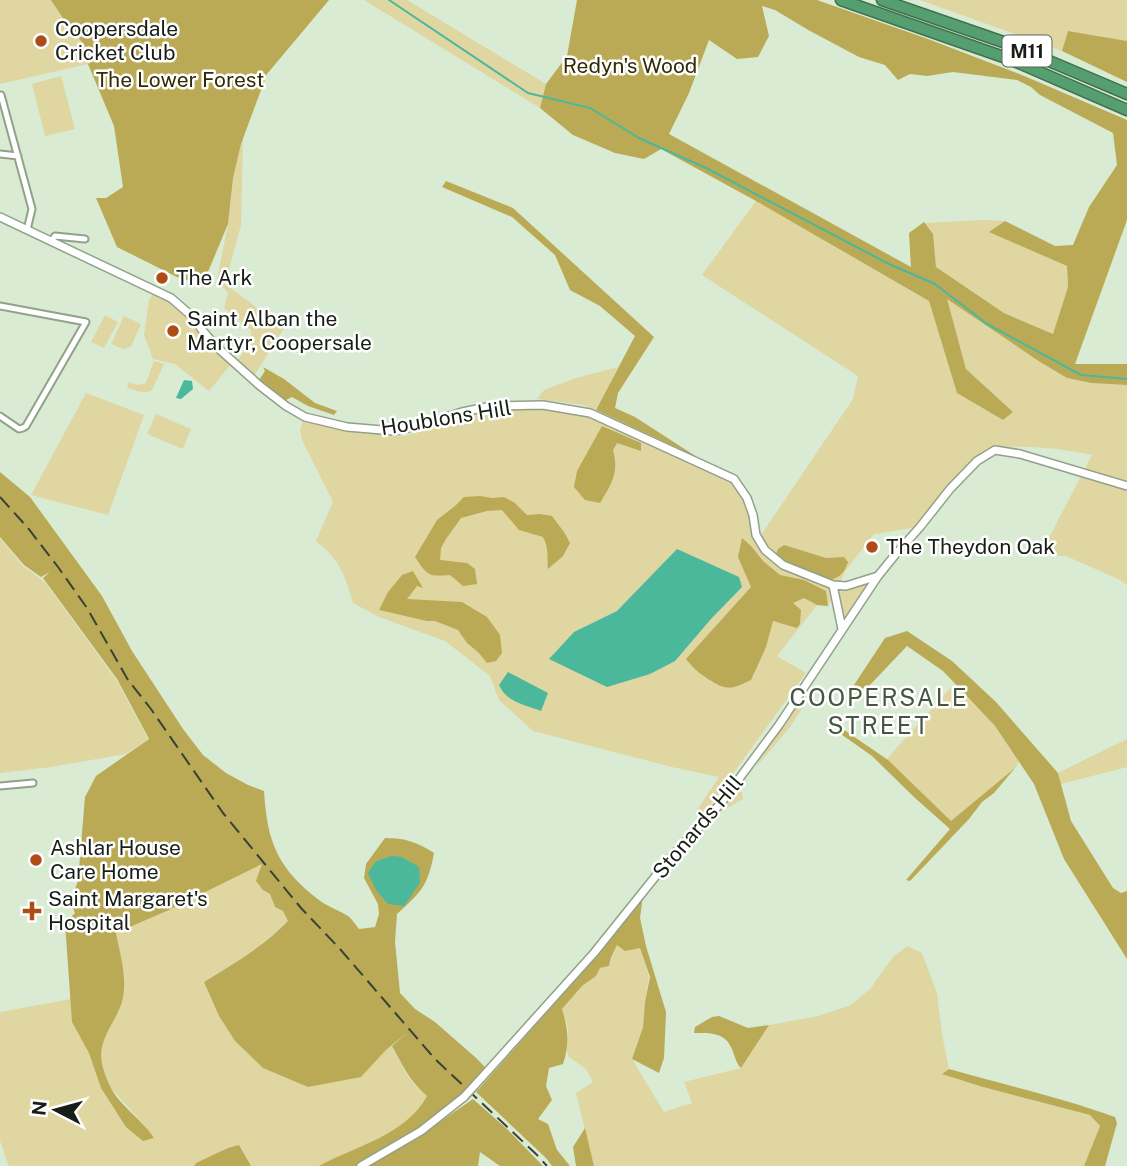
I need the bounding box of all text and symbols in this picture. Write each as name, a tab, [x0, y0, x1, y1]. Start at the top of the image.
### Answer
place label: Coopersdale Cricket Club	[55, 16, 178, 65]
marker: Coopersdale Cricket Club	[33, 33, 49, 49]
road number: M11	[1002, 36, 1052, 66]
park label: Redyn's Wood	[563, 53, 697, 78]
park label: The Lower Forest	[96, 67, 264, 92]
place label: The Ark	[176, 265, 253, 290]
marker: The Ark	[154, 270, 170, 286]
place label: Saint Alban the Martyr, Coopersale	[187, 306, 372, 355]
marker: Saint Alban the Martyr, Coopersale	[165, 323, 181, 339]
street label: Houblons Hill	[379, 395, 513, 440]
place label: The Theydon Oak	[886, 534, 1055, 559]
marker: The Theydon Oak	[864, 539, 880, 555]
district label: COOPERSALE STREET	[789, 683, 969, 739]
street label: Stonards Hill	[647, 770, 748, 883]
place label: Ashlar House Care Home	[50, 835, 181, 884]
marker: Ashlar House Care Home	[28, 852, 44, 868]
place label: Saint Margaret's Hospital	[48, 886, 208, 935]
marker: Saint Margaret's Hospital	[22, 901, 42, 921]
north arrow	[21, 1075, 91, 1145]
text: N	[27, 1100, 51, 1117]

